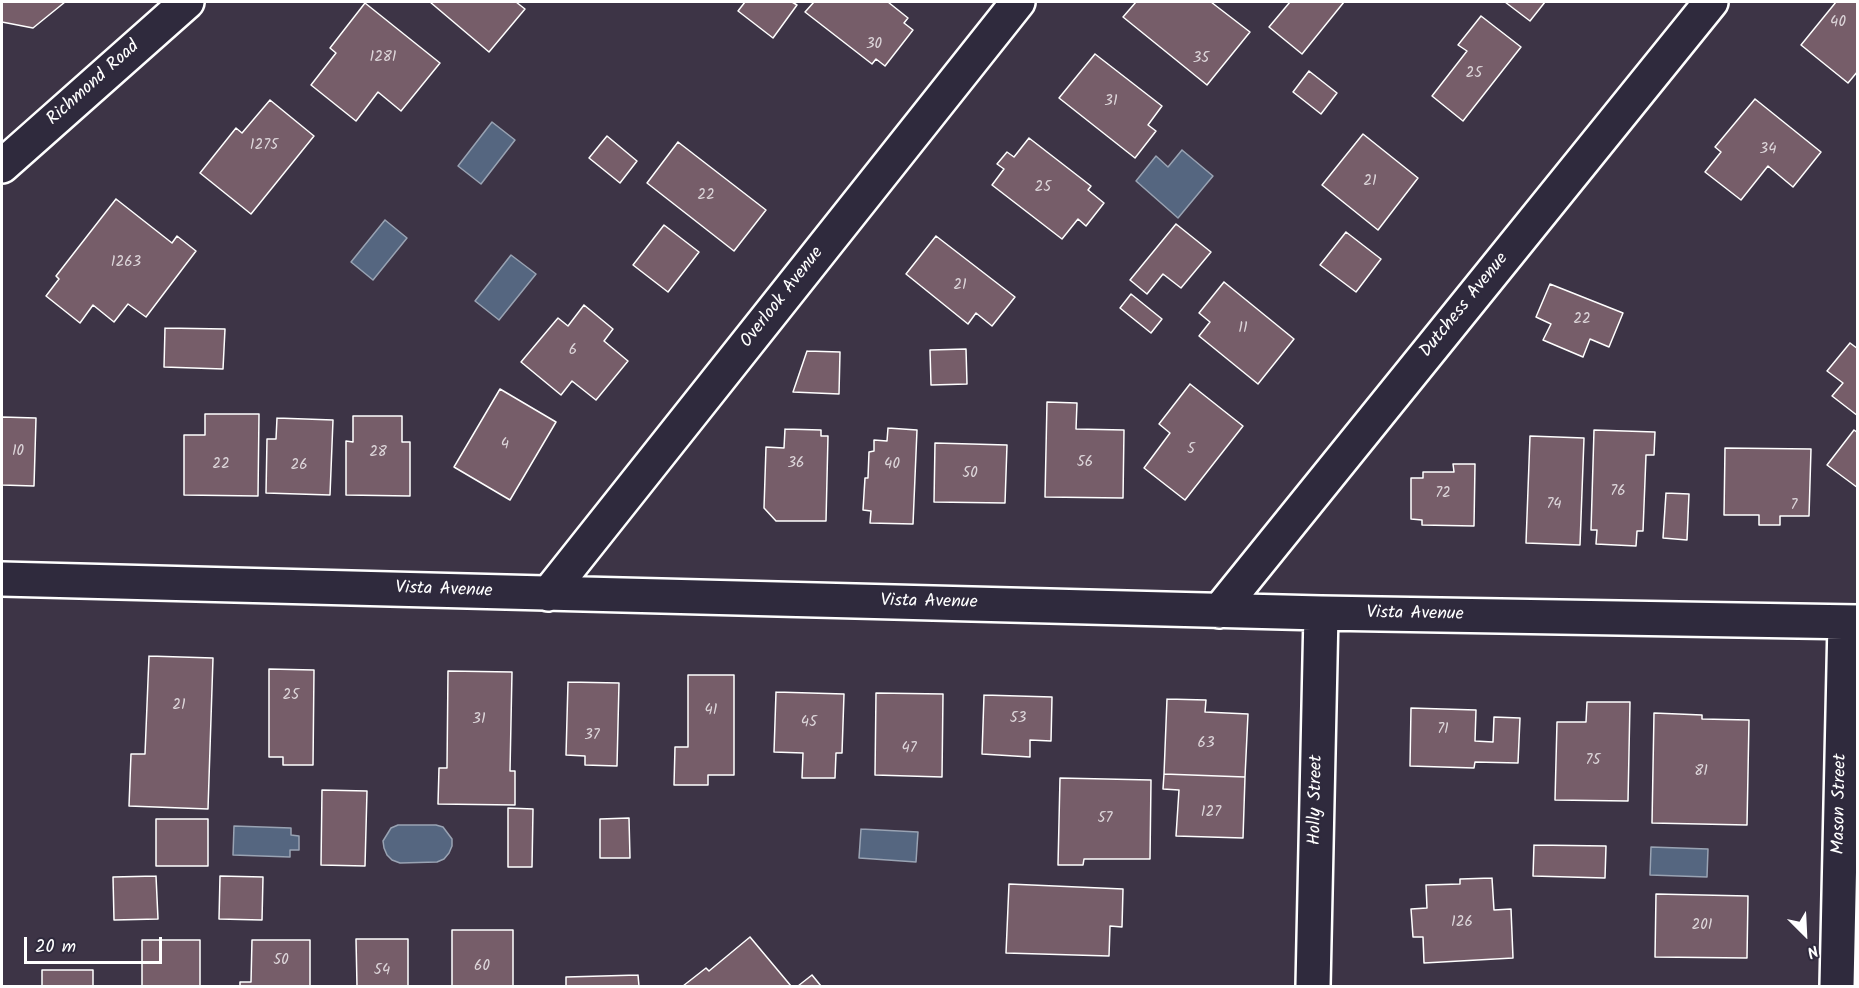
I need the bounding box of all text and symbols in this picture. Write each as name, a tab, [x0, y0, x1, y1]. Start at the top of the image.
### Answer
house number: 40	[1830, 14, 1846, 32]
house number: 30	[866, 36, 882, 54]
street label: Richmond Road	[43, 37, 145, 131]
house number: 1281	[369, 49, 397, 67]
house number: 35	[1193, 50, 1209, 68]
house number: 25	[1466, 65, 1482, 83]
house number: 31	[1104, 93, 1118, 111]
house number: 1275	[250, 137, 278, 155]
house number: 34	[1760, 141, 1776, 159]
house number: 21	[1363, 173, 1377, 191]
house number: 25	[1035, 179, 1051, 197]
house number: 22	[697, 187, 715, 205]
street label: Overlook Avenue	[737, 243, 829, 353]
street label: Dutchess Avenue	[1416, 249, 1514, 363]
house number: 1263	[111, 254, 141, 272]
house number: 21	[953, 277, 967, 295]
house number: 22	[1573, 311, 1591, 329]
house number: 11	[1238, 320, 1248, 338]
house number: 6	[569, 342, 577, 360]
house number: 4	[501, 436, 509, 454]
house number: 5	[1187, 441, 1195, 459]
house number: 10	[12, 443, 24, 461]
house number: 28	[369, 444, 387, 462]
house number: 56	[1077, 454, 1093, 472]
house number: 36	[788, 455, 804, 473]
house number: 22	[212, 456, 230, 474]
house number: 40	[884, 456, 900, 474]
house number: 26	[290, 457, 308, 475]
house number: 50	[962, 465, 978, 483]
house number: 76	[1610, 483, 1626, 501]
house number: 72	[1435, 485, 1451, 503]
house number: 74	[1546, 496, 1562, 514]
house number: 7	[1791, 497, 1797, 515]
street label: Vista Avenue	[395, 579, 493, 603]
street label: Vista Avenue	[880, 591, 978, 615]
street label: Vista Avenue	[1366, 603, 1464, 627]
house number: 25	[283, 687, 299, 705]
house number: 21	[172, 697, 186, 715]
house number: 41	[705, 702, 717, 720]
house number: 53	[1010, 710, 1026, 728]
house number: 31	[472, 711, 486, 729]
house number: 45	[801, 714, 817, 732]
house number: 71	[1437, 721, 1449, 739]
house number: 37	[584, 727, 600, 745]
house number: 63	[1198, 735, 1214, 753]
house number: 47	[901, 740, 917, 758]
house number: 75	[1586, 752, 1600, 770]
street label: Mason Street	[1829, 753, 1853, 855]
street label: Holly Street	[1305, 755, 1329, 845]
house number: 81	[1694, 763, 1708, 781]
house number: 127	[1201, 804, 1221, 822]
house number: 57	[1098, 810, 1112, 828]
north arrow	[1775, 904, 1835, 964]
house number: 126	[1451, 914, 1473, 932]
house number: 201	[1692, 917, 1712, 935]
scale bar	[27, 925, 165, 963]
text: 20 m	[35, 933, 76, 962]
text: N	[1803, 937, 1822, 964]
house number: 50	[273, 952, 289, 970]
house number: 60	[474, 958, 490, 976]
house number: 54	[374, 962, 390, 980]

